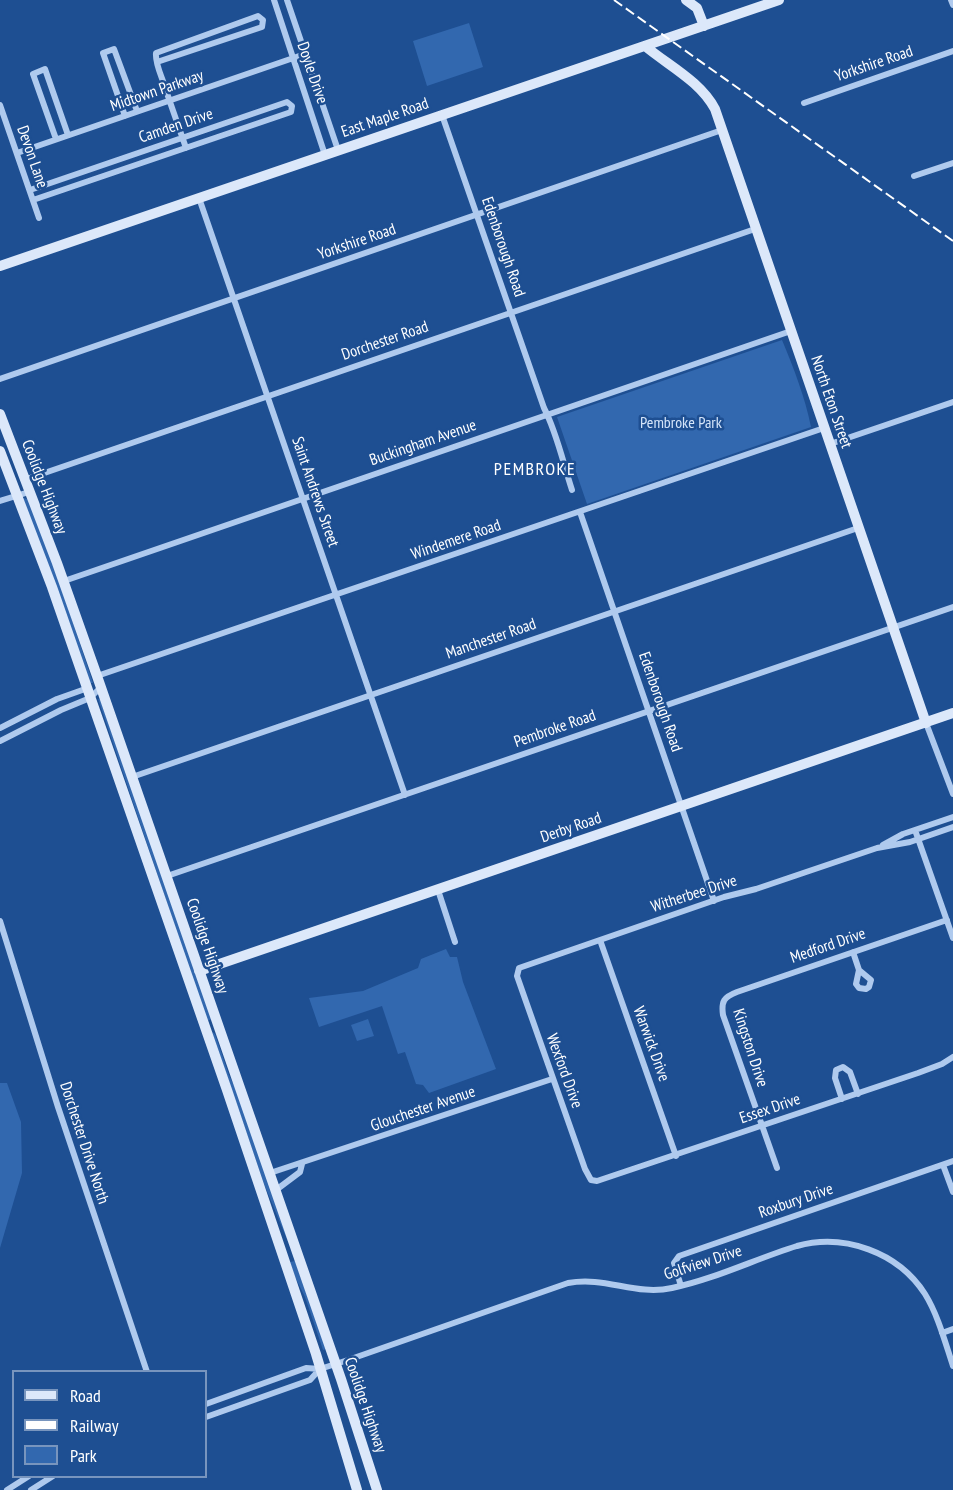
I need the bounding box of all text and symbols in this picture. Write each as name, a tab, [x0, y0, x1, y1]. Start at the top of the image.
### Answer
street label: Doyle Drive	[293, 40, 331, 106]
street label: Yorkshire Road	[832, 42, 916, 86]
street label: Midtown Parkway	[108, 66, 206, 116]
street label: East Maple Road	[339, 94, 431, 142]
street label: Camden Drive	[136, 104, 216, 148]
street label: Devon Lane	[12, 123, 52, 191]
street label: Edenborough Road	[477, 195, 529, 299]
street label: Yorkshire Road	[315, 220, 399, 264]
street label: Dorchester Road	[339, 317, 431, 365]
street label: North Eton Street	[806, 353, 856, 451]
park label: Pembroke Park	[640, 413, 722, 433]
street label: Buckingham Avenue	[367, 416, 479, 470]
street label: Saint Andrews Street	[287, 434, 343, 550]
street label: Coolidge Highway	[17, 437, 71, 537]
district label: PEMBROKE	[494, 459, 576, 481]
street label: Windemere Road	[409, 516, 503, 564]
street label: Manchester Road	[443, 615, 539, 663]
street label: Edenborough Road	[634, 650, 686, 754]
street label: Pembroke Road	[512, 706, 598, 752]
street label: Derby Road	[538, 809, 604, 847]
street label: Witherbee Drive	[649, 871, 739, 917]
street label: Coolidge Highway	[182, 896, 232, 996]
street label: Medford Drive	[788, 924, 868, 968]
street label: Warwick Drive	[629, 1004, 673, 1084]
street label: Kingston Drive	[728, 1006, 772, 1090]
street label: Wexford Drive	[542, 1031, 586, 1111]
street label: Dorchester Drive North	[55, 1080, 113, 1206]
street label: Glouchester Avenue	[368, 1082, 478, 1136]
street label: Essex Drive	[737, 1090, 803, 1128]
street label: Roxbury Drive	[756, 1179, 836, 1223]
street label: Golfview Drive	[662, 1241, 744, 1285]
street label: Coolidge Highway	[340, 1355, 390, 1455]
legend	[12, 1370, 207, 1478]
text: Road	[70, 1384, 101, 1407]
text: Railway	[70, 1414, 119, 1437]
text: Park	[70, 1444, 97, 1467]

